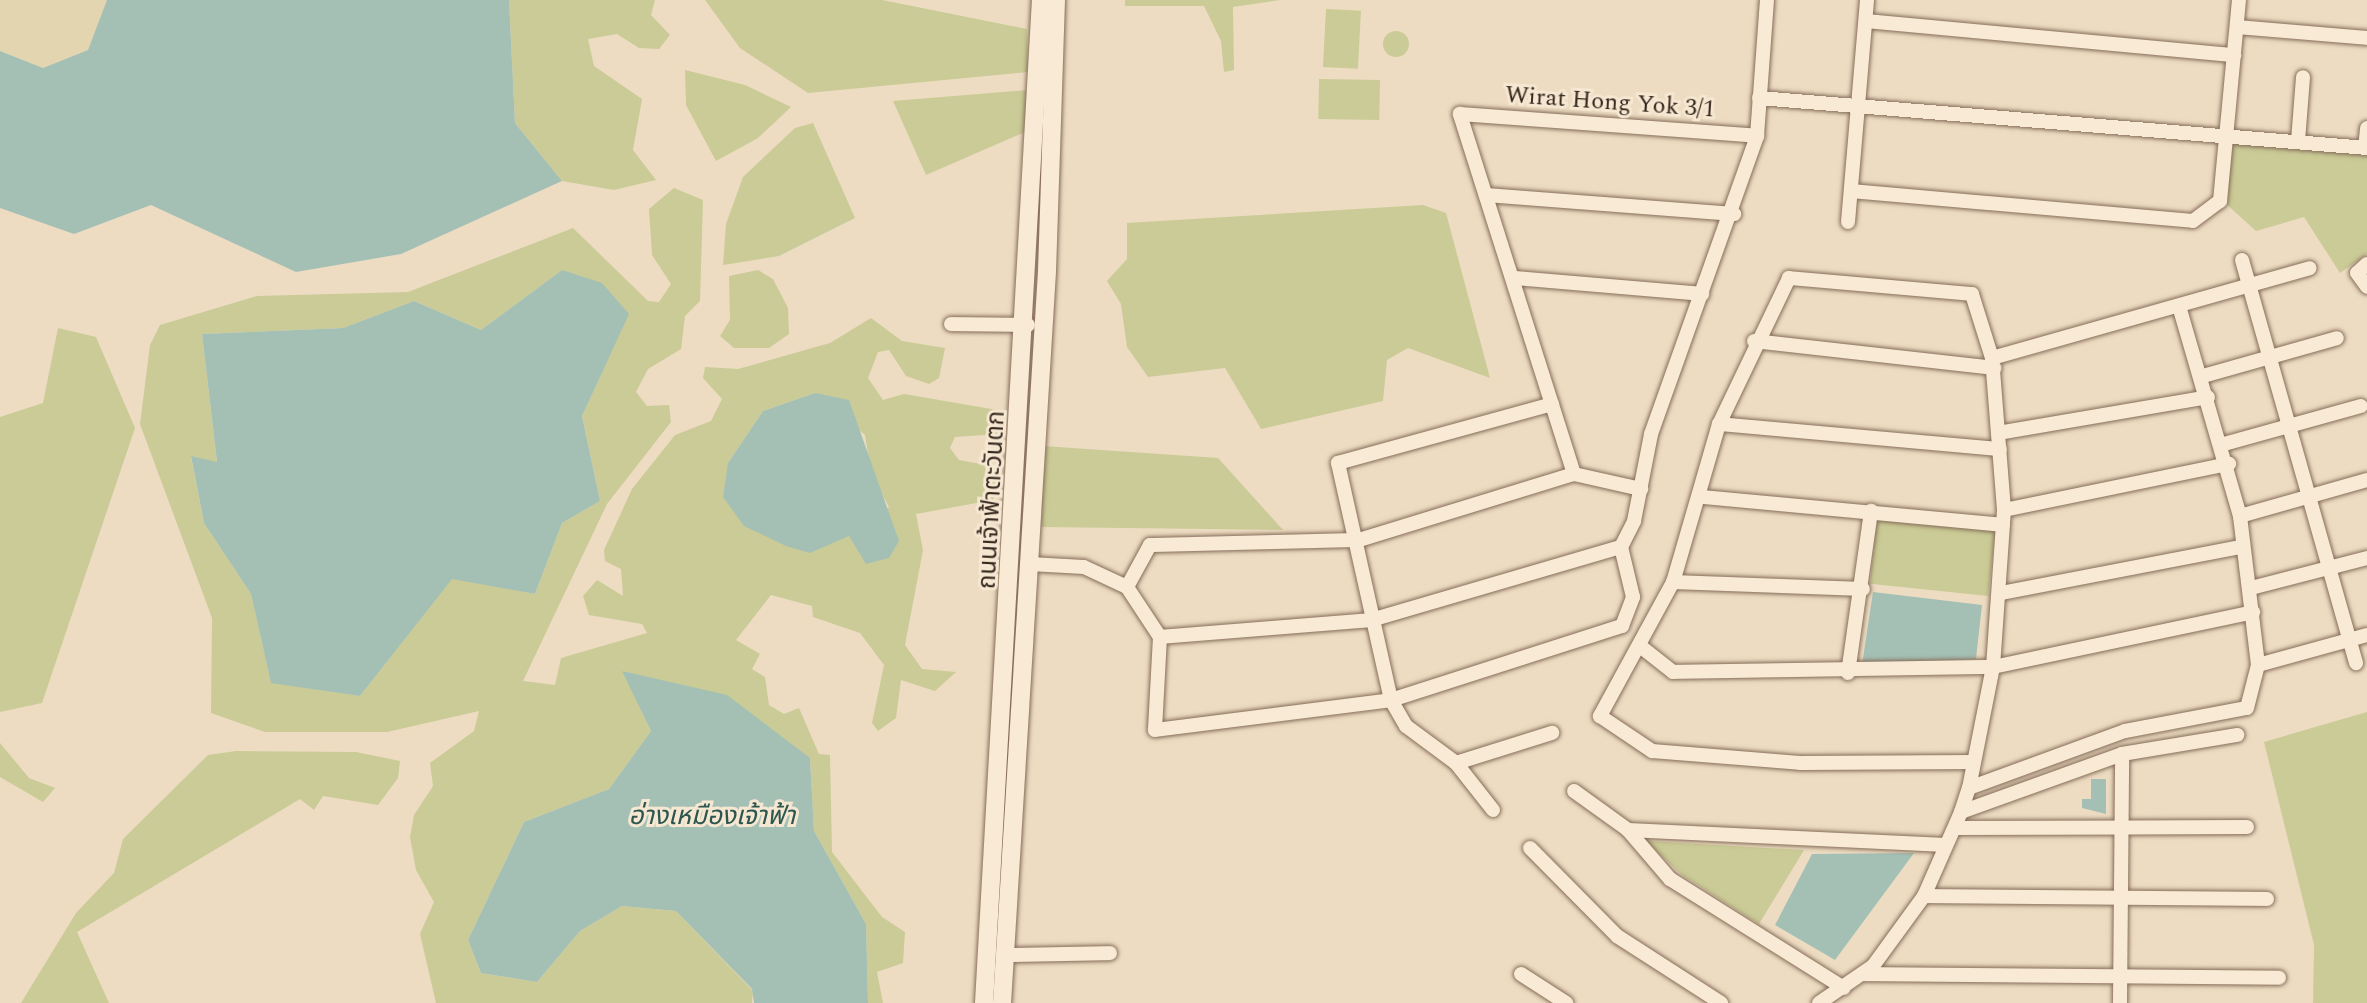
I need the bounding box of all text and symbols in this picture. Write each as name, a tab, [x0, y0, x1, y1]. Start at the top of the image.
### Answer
street label: Wirat Hong Yok 3/1	[1504, 81, 1716, 125]
street label: ถนนเจ้าฟ้าตะวันตก	[974, 410, 1012, 590]
water label: อ่างเหมืองเจ้าฟ้า	[629, 801, 795, 833]

